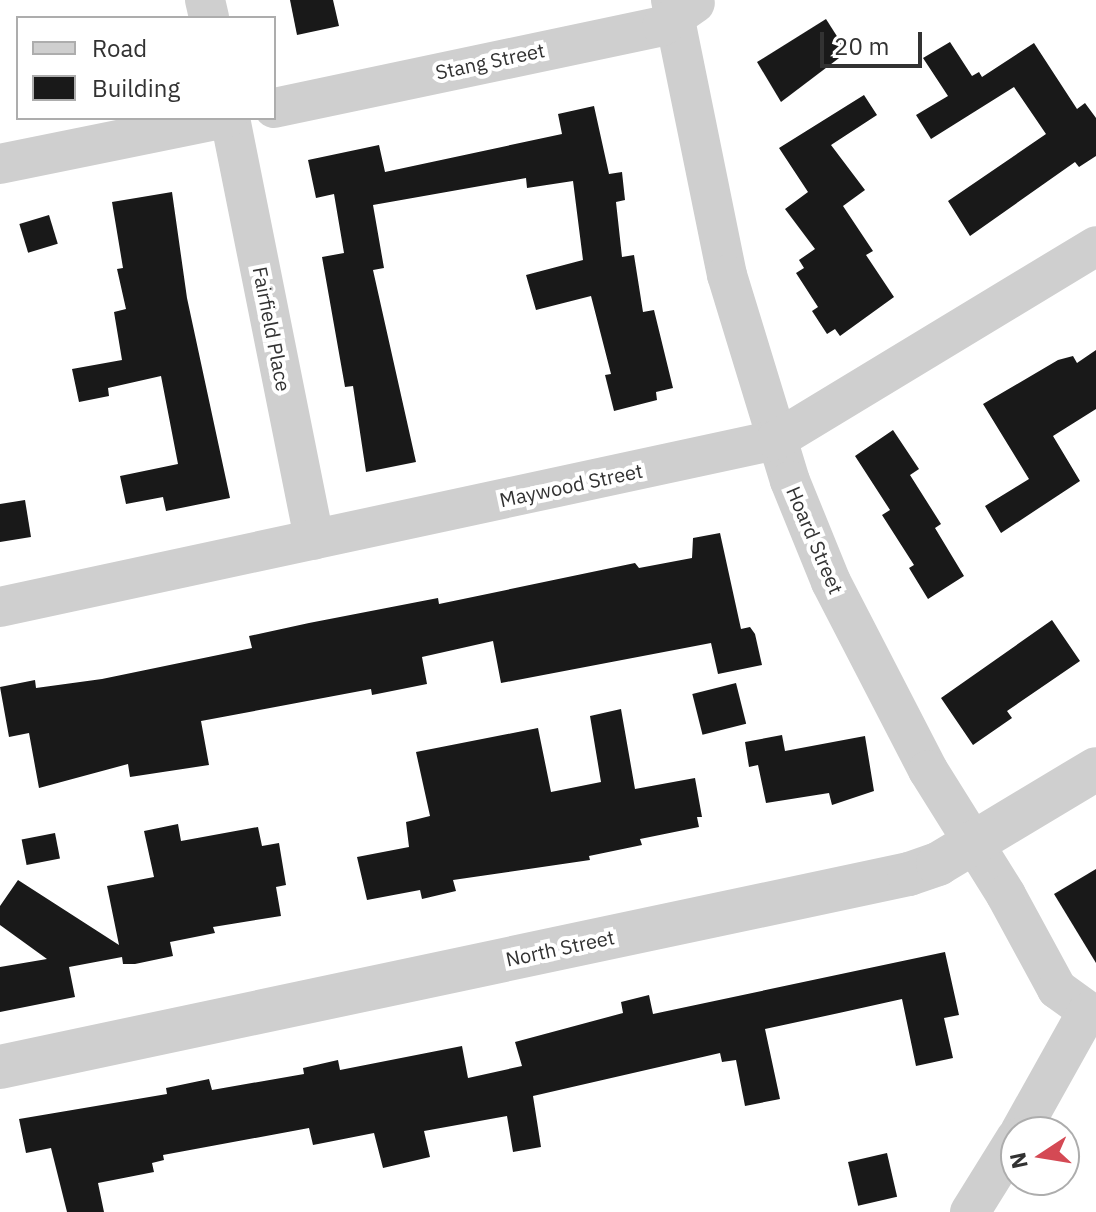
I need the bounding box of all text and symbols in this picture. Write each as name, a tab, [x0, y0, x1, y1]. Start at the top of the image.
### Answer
legend	[16, 16, 276, 120]
scale bar	[824, 16, 926, 66]
text: 20 m	[834, 30, 889, 62]
text: Road	[92, 32, 147, 64]
street label: Stang Street	[433, 38, 547, 84]
text: Building	[92, 72, 180, 104]
street label: Fairfield Place	[248, 265, 296, 393]
street label: Maywood Street	[497, 458, 645, 512]
street label: Hoard Street	[782, 483, 848, 597]
street label: North Street	[503, 925, 617, 971]
north arrow	[1000, 1116, 1080, 1196]
text: N	[1002, 1150, 1034, 1171]

